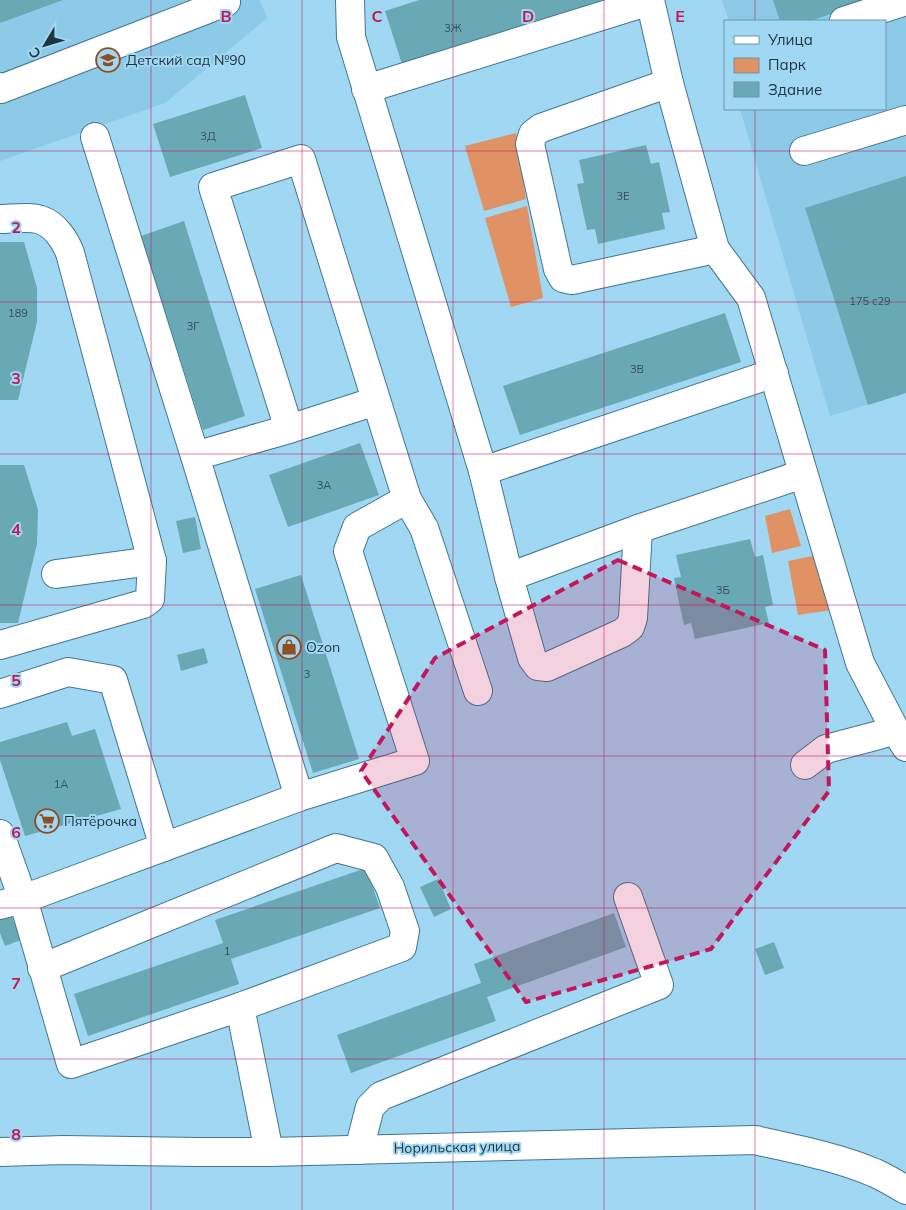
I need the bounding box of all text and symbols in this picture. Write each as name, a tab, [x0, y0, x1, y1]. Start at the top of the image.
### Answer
text: B	[220, 6, 232, 26]
text: C	[372, 6, 383, 26]
text: D	[522, 6, 534, 26]
text: E	[675, 6, 685, 26]
north arrow	[20, 20, 70, 70]
legend	[724, 20, 886, 110]
house number: 3Ж	[444, 21, 462, 35]
text: Улица	[767, 30, 813, 49]
text: С	[25, 44, 45, 62]
school or university icon: Детский сад №90	[95, 47, 121, 73]
place label: Детский сад №90	[126, 51, 246, 69]
text: Парк	[768, 55, 807, 74]
text: Здание	[768, 80, 822, 99]
house number: 3Д	[200, 129, 216, 143]
house number: 3Е	[616, 189, 630, 203]
text: 2	[11, 217, 21, 237]
house number: 175 с29	[849, 294, 891, 308]
house number: 189	[8, 306, 28, 320]
house number: 3Г	[187, 319, 199, 333]
house number: 3В	[630, 362, 644, 376]
text: 3	[11, 368, 21, 388]
house number: 3А	[317, 478, 331, 492]
text: 4	[11, 519, 21, 539]
house number: 3Б	[716, 583, 730, 597]
shop icon: Ozon	[276, 634, 302, 660]
place label: Ozon	[306, 638, 340, 656]
house number: 3	[304, 667, 310, 681]
text: 5	[11, 670, 21, 690]
house number: 1А	[54, 777, 68, 791]
supermarket icon: Пятёрочка	[34, 808, 60, 834]
place label: Пятёрочка	[64, 812, 137, 830]
text: 6	[11, 822, 21, 842]
house number: 1	[224, 944, 230, 958]
text: 7	[11, 973, 21, 993]
text: 8	[11, 1124, 21, 1144]
street label: Норильская улица	[393, 1137, 521, 1157]

